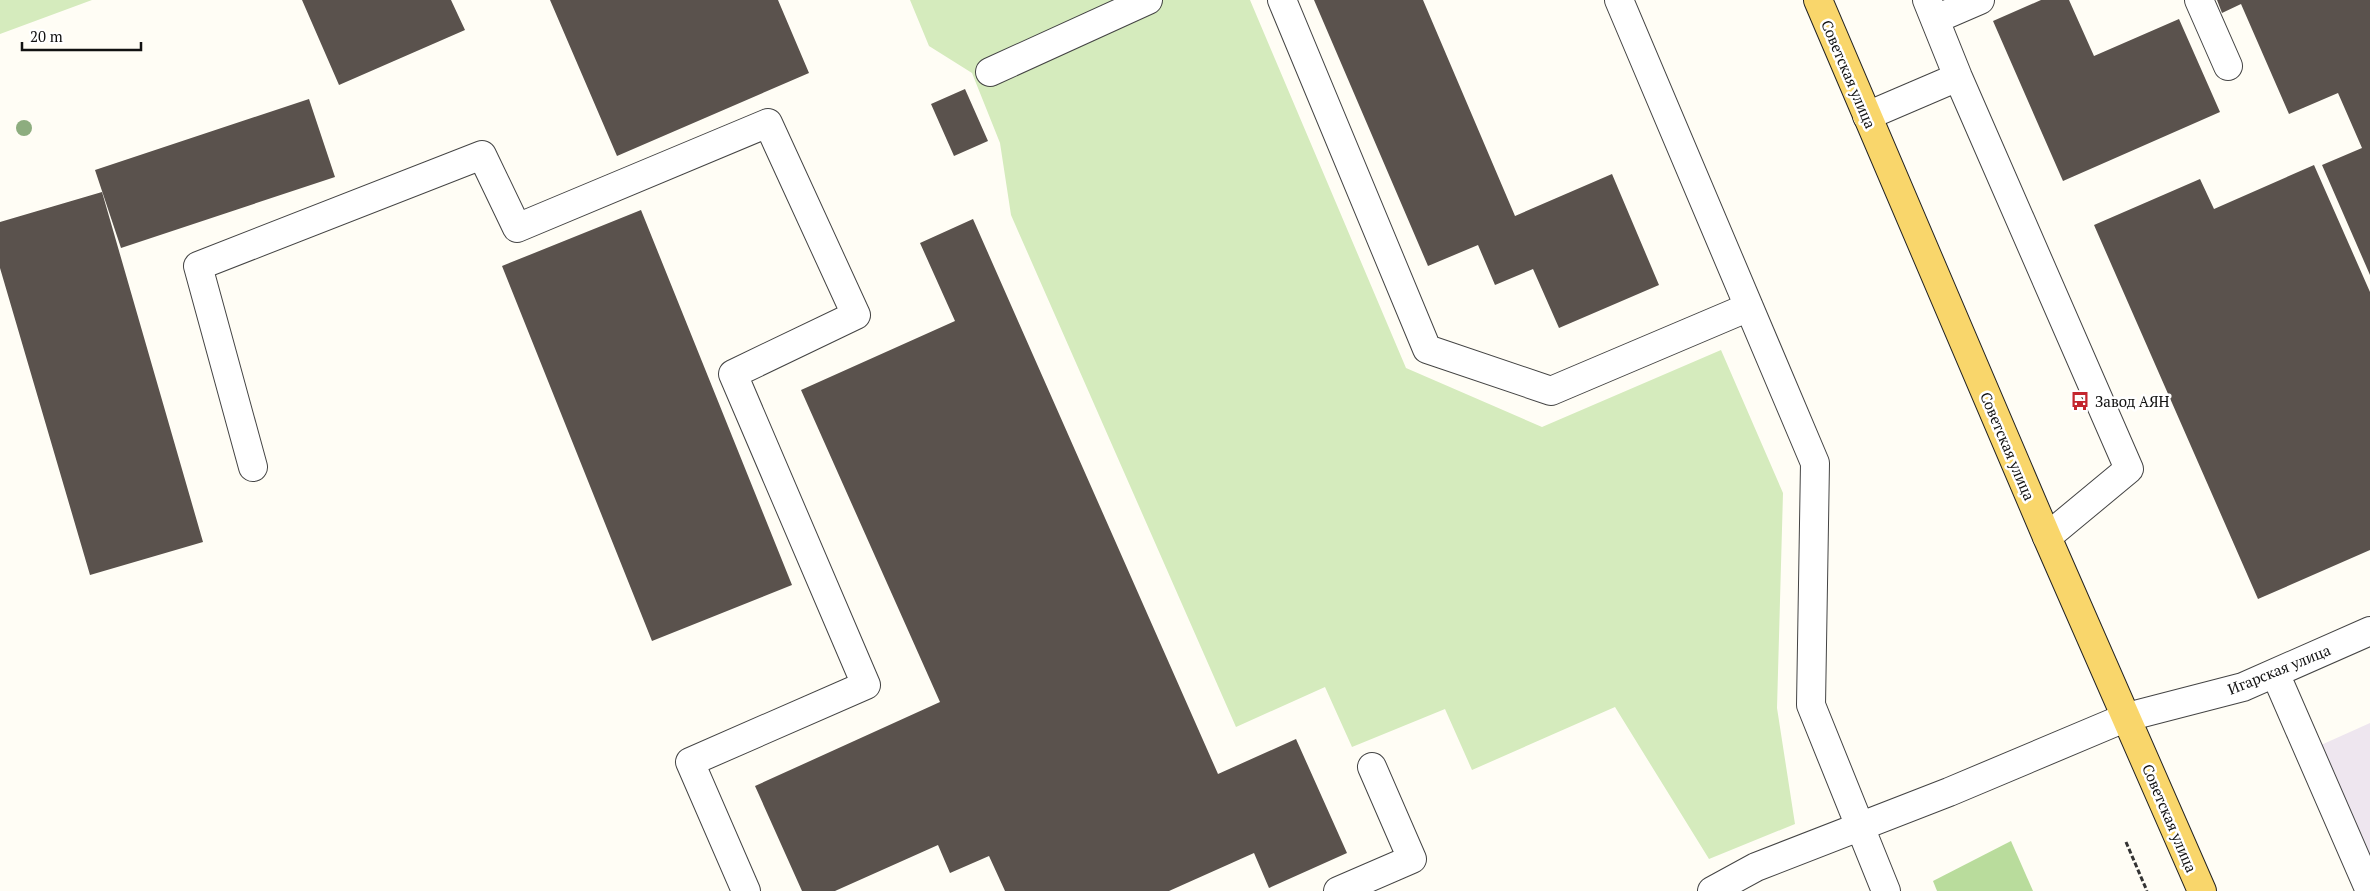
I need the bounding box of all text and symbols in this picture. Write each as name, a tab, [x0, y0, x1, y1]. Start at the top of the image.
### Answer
street label: Советская улица	[1817, 17, 1881, 132]
scale bar	[22, 20, 141, 52]
text: 20 m	[30, 26, 63, 46]
street label: Советская улица	[1976, 389, 2040, 504]
bus stop icon: Завод АЯН	[2069, 390, 2091, 412]
place label: Завод АЯН	[2095, 391, 2169, 411]
street label: Игарская улица	[2225, 639, 2334, 699]
street label: Советская улица	[2138, 761, 2202, 876]

